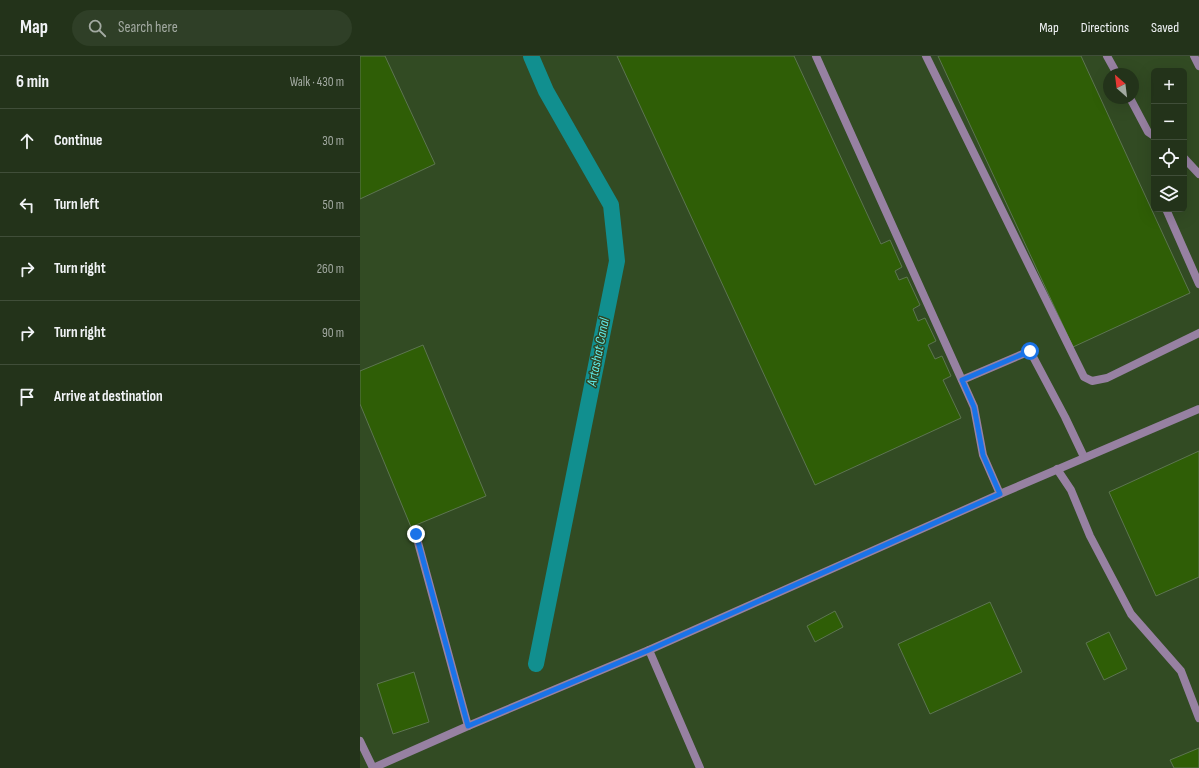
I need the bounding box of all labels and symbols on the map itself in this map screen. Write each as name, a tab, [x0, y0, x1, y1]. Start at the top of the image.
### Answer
north arrow	[1103, 68, 1139, 104]
water label: Artashat Canal	[583, 316, 613, 389]
route start	[1021, 342, 1039, 360]
route end	[407, 525, 425, 543]

